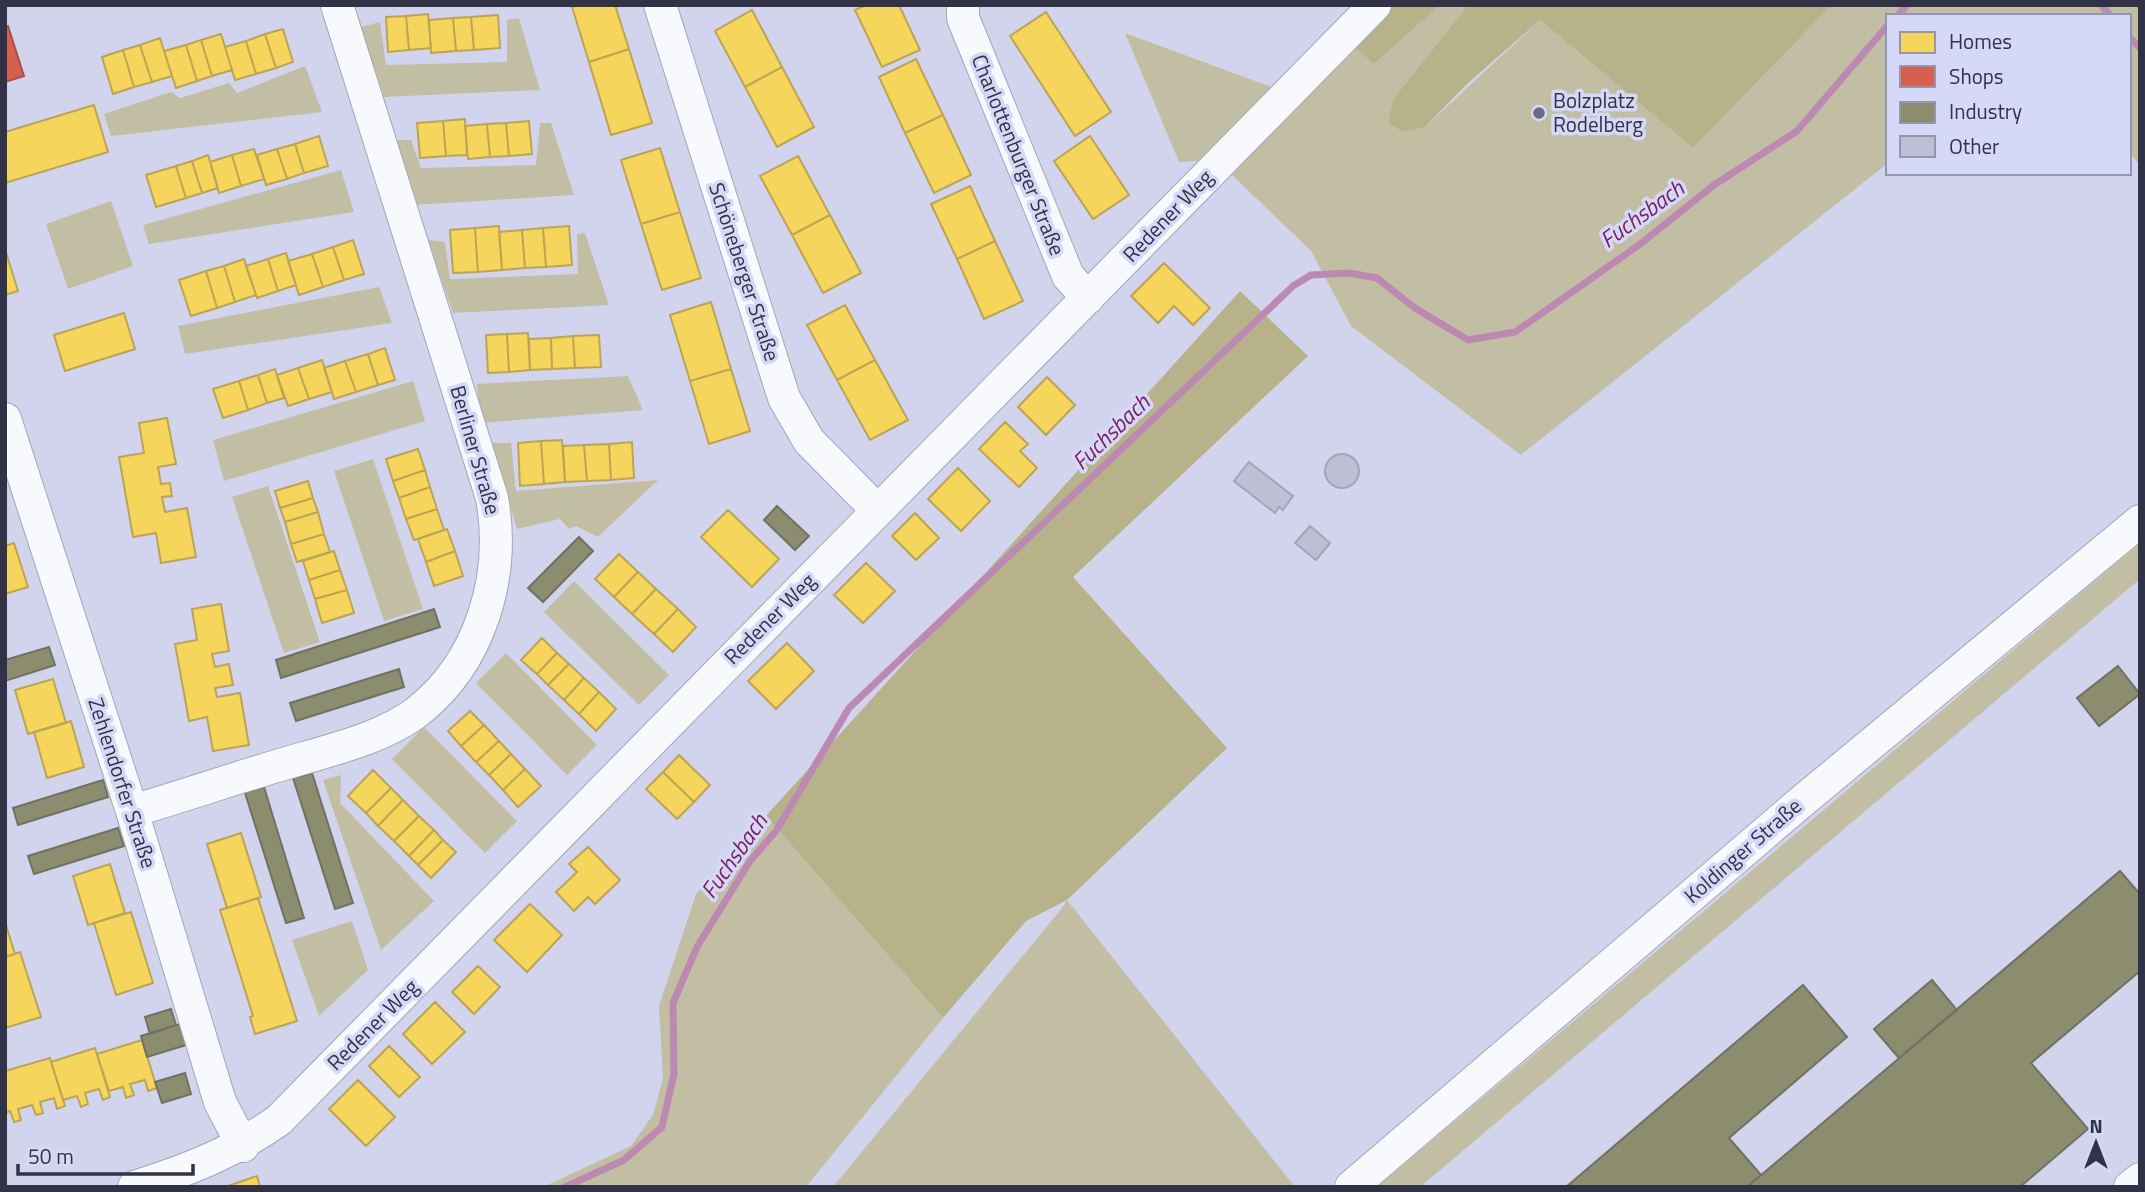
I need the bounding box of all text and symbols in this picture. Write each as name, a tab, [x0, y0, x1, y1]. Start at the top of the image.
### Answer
legend	[1886, 14, 2131, 175]
text: Homes	[1949, 25, 2012, 57]
street label: Charlottenburger Straße	[964, 49, 1074, 260]
text: Shops	[1949, 60, 2004, 92]
place label: Bolzplatz Rodelberg	[1553, 84, 1643, 140]
text: Industry	[1949, 95, 2022, 127]
marker: Bolzplatz Rodelberg	[1531, 105, 1547, 121]
text: Other	[1949, 130, 1999, 162]
street label: Redener Weg	[1115, 161, 1220, 269]
water label: Fuchsbach	[1592, 171, 1692, 256]
street label: Schöneberger Straße	[701, 178, 789, 365]
street label: Berliner Straße	[442, 381, 510, 518]
water label: Fuchsbach	[1064, 385, 1158, 478]
street label: Redener Weg	[716, 565, 823, 671]
street label: Zehlendorfer Straße	[80, 693, 166, 872]
street label: Koldinger Straße	[1676, 790, 1808, 910]
water label: Fuchsbach	[692, 806, 776, 905]
street label: Redener Weg	[319, 971, 426, 1077]
north arrow	[2061, 1108, 2131, 1178]
text: N	[2089, 1111, 2103, 1140]
scale bar	[18, 1132, 192, 1176]
text: 50 m	[28, 1140, 74, 1172]

